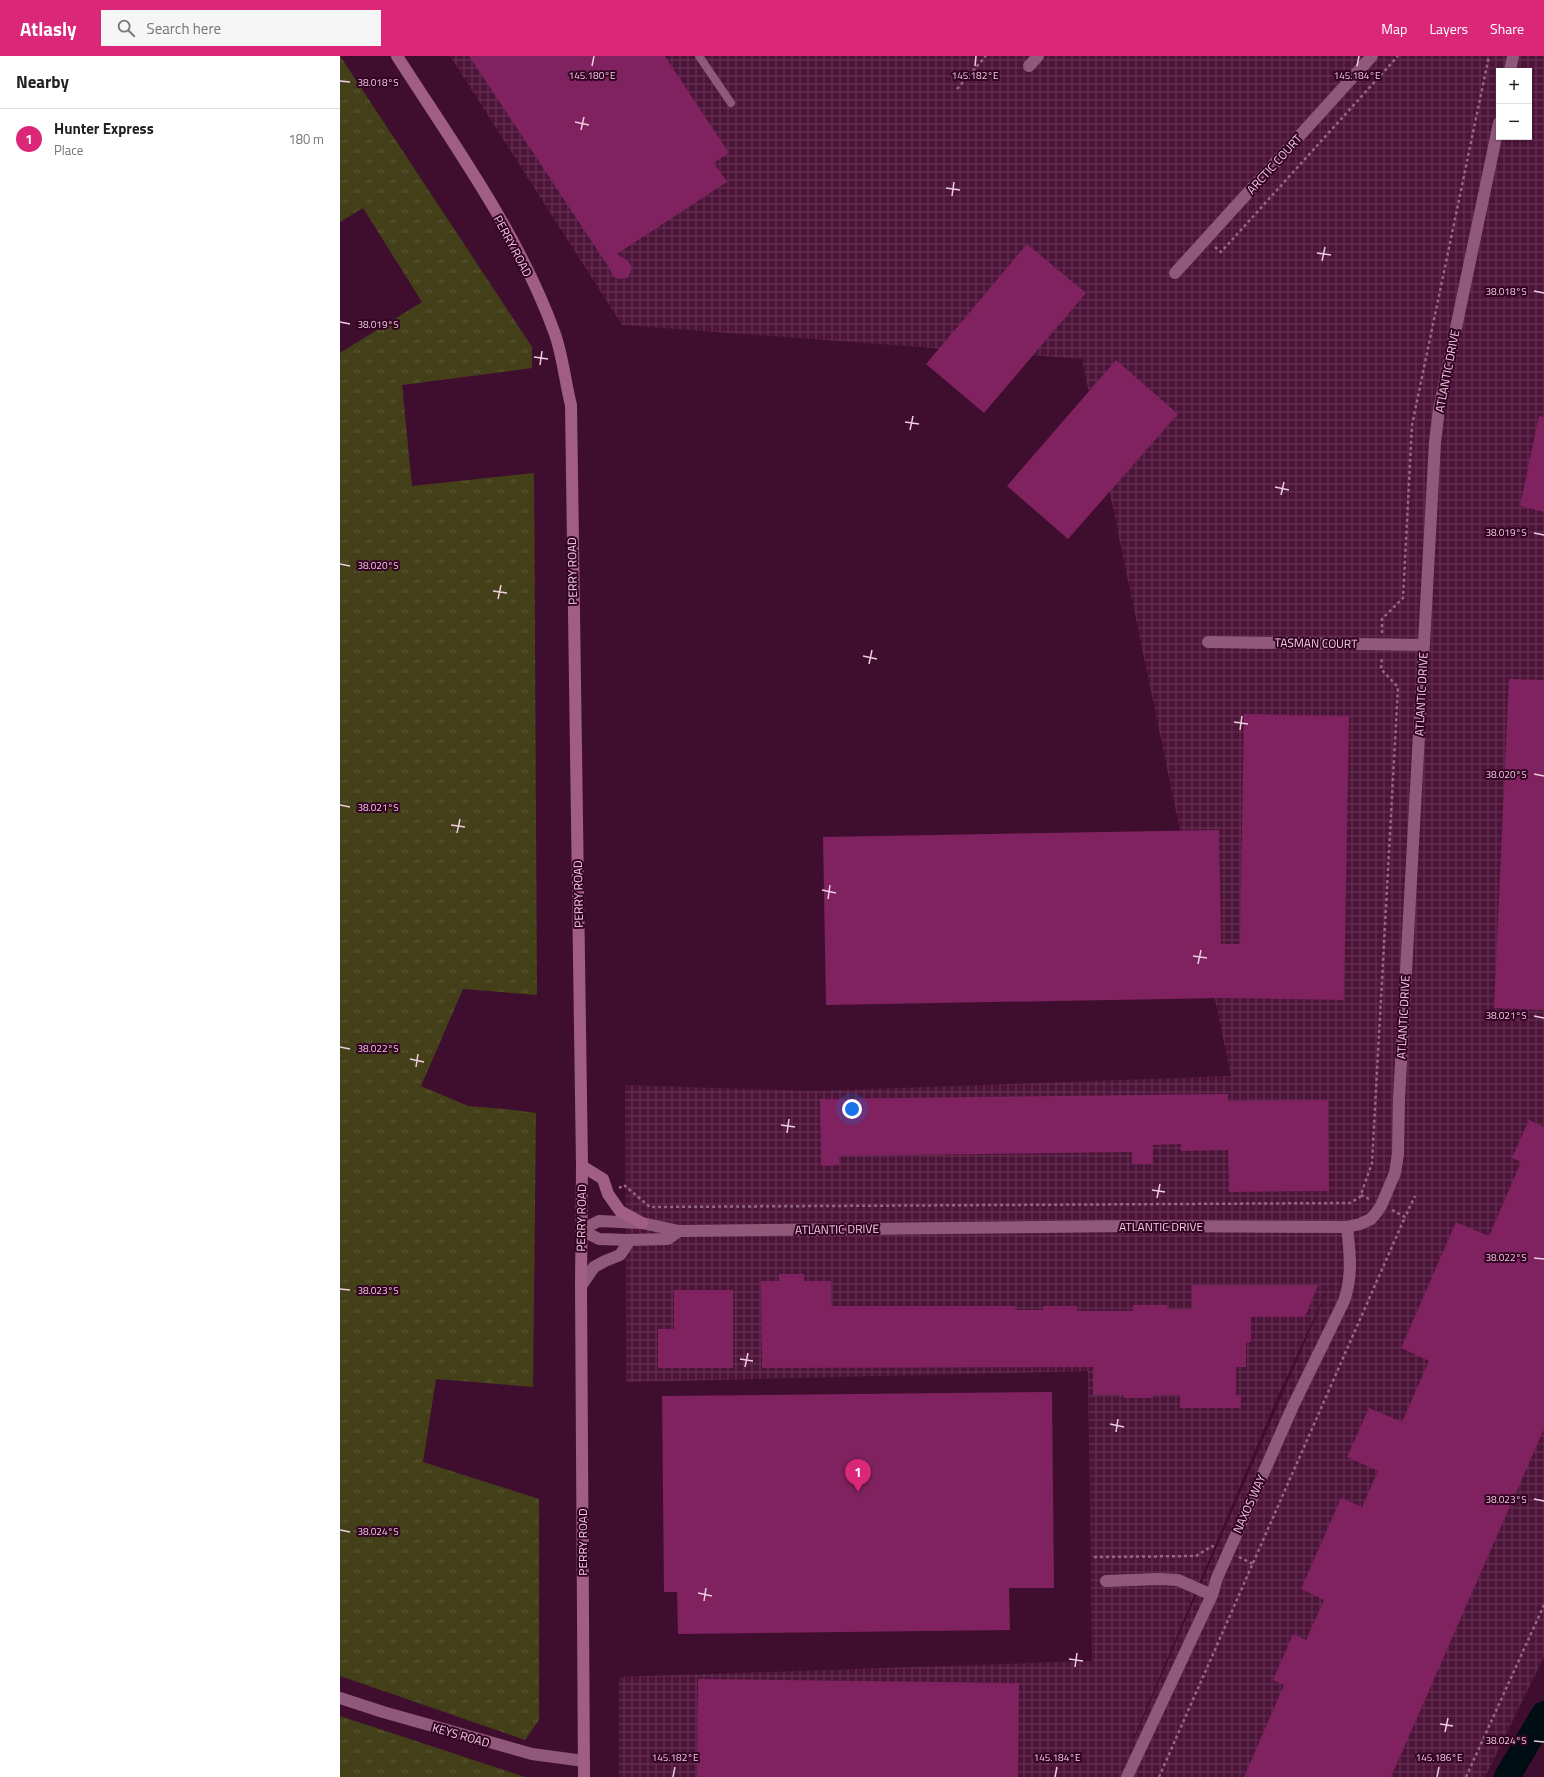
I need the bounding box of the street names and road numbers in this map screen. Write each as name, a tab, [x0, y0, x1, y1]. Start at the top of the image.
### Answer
street label: ARCTIC COURT	[1242, 129, 1307, 198]
street label: PERRY ROAD	[489, 212, 537, 280]
street label: ATLANTIC DRIVE	[1430, 328, 1464, 414]
street label: PERRY ROAD	[562, 537, 582, 605]
street label: TASMAN COURT	[1274, 633, 1358, 653]
street label: ATLANTIC DRIVE	[1409, 651, 1433, 736]
street label: PERRY ROAD	[568, 860, 588, 928]
street label: ATLANTIC DRIVE	[1391, 974, 1415, 1059]
street label: PERRY ROAD	[571, 1184, 591, 1252]
street label: ATLANTIC DRIVE	[1119, 1217, 1203, 1236]
street label: ATLANTIC DRIVE	[795, 1219, 880, 1239]
street label: NAXOS WAY	[1228, 1471, 1271, 1536]
street label: PERRY ROAD	[573, 1508, 592, 1576]
street label: KEYS ROAD	[430, 1718, 492, 1752]

